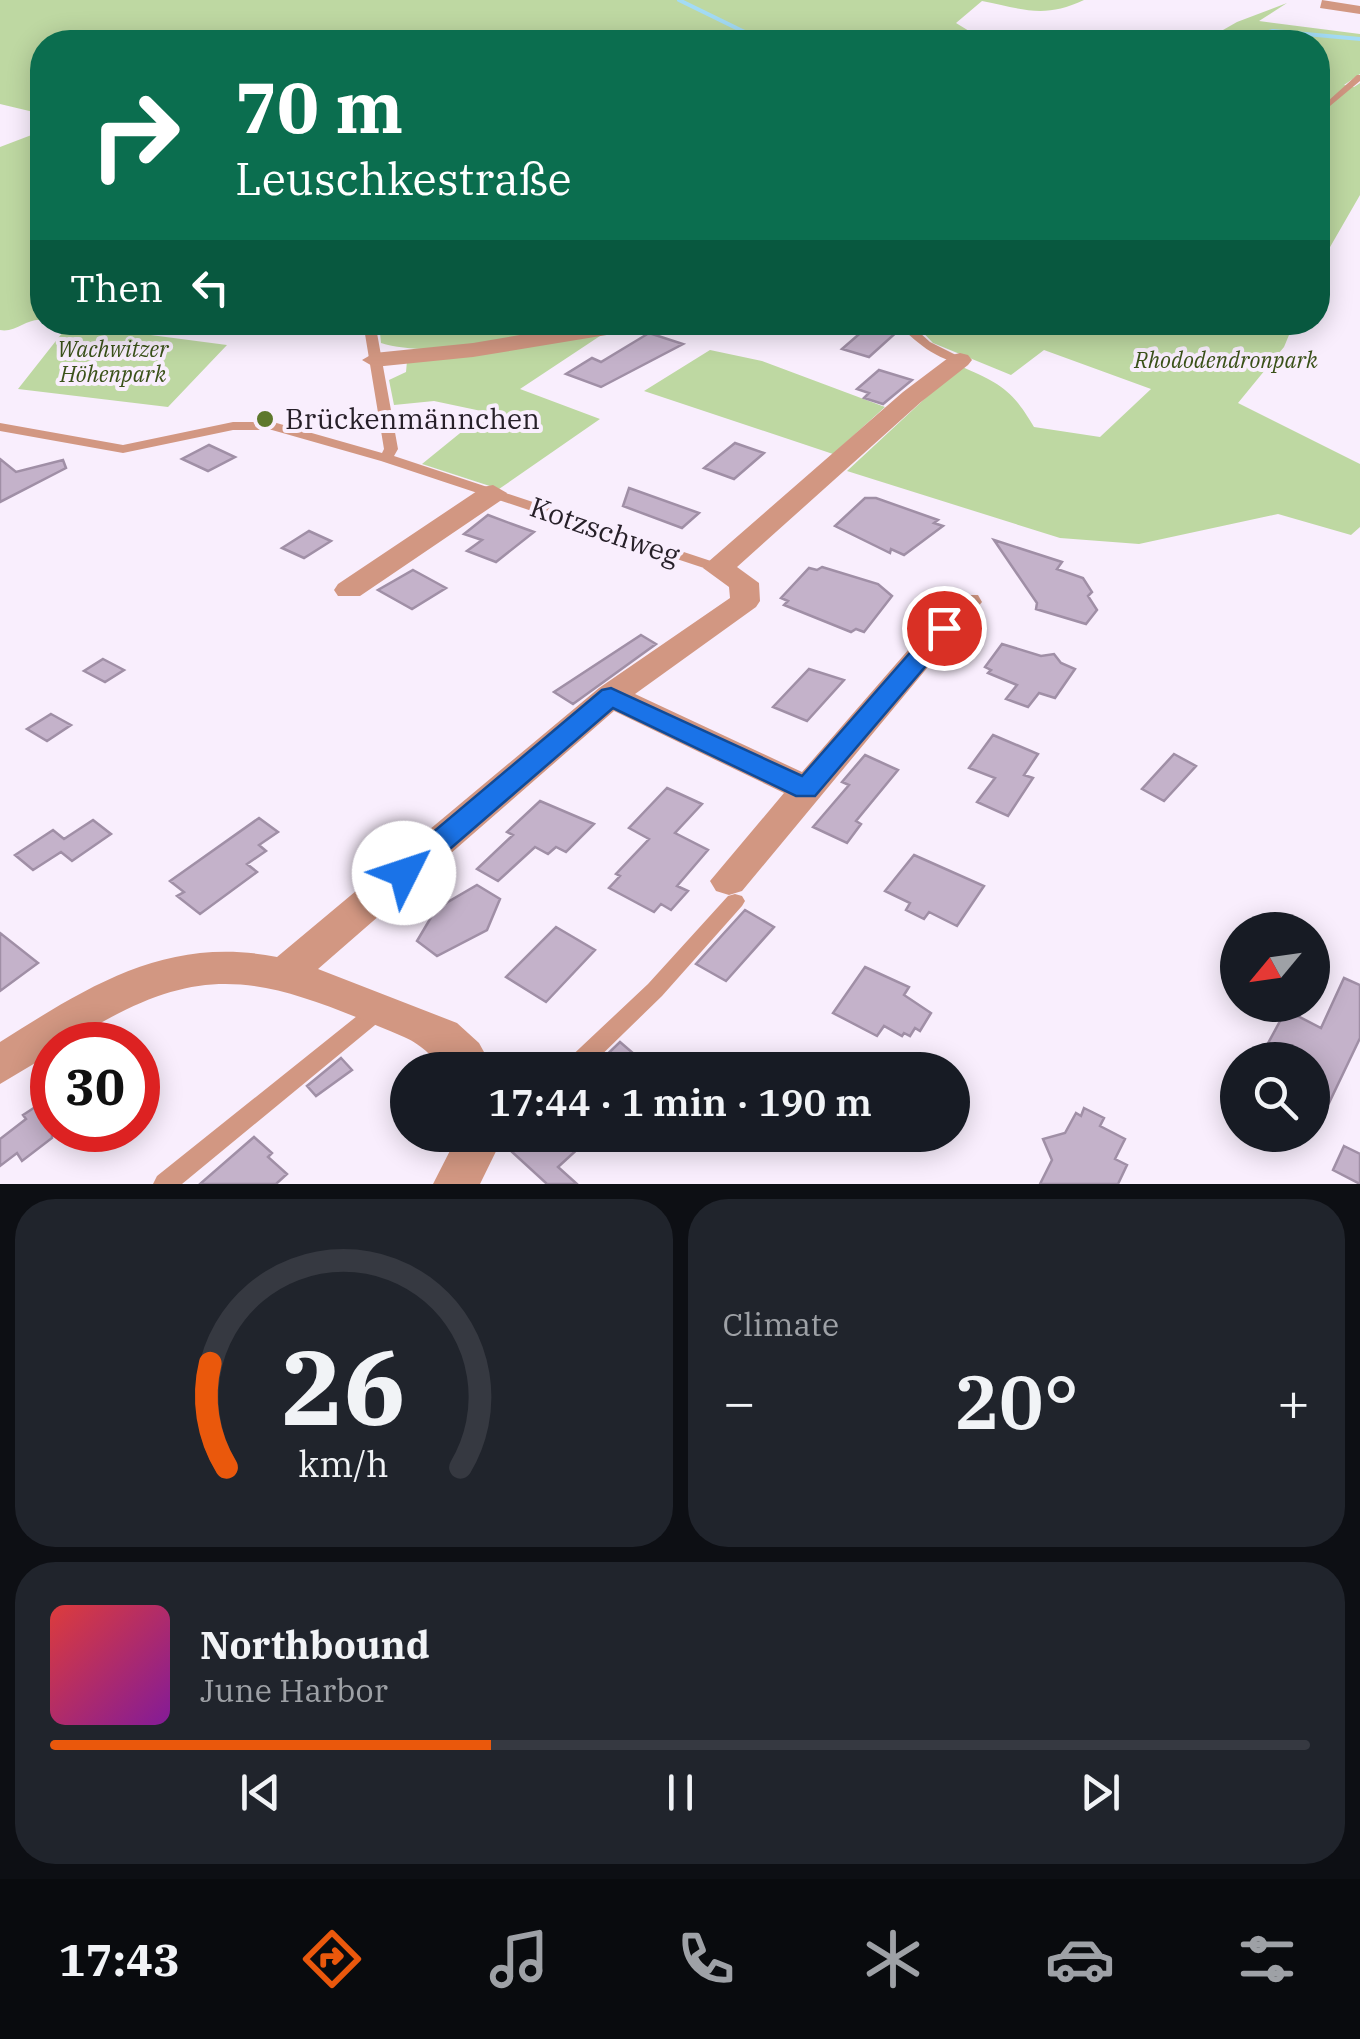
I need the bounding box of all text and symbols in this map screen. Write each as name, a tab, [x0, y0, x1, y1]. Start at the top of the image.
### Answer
text: 70 m	[235, 61, 403, 152]
icon: right	[70, 70, 200, 200]
text: Leuschkestraße	[235, 149, 572, 207]
icon: left	[183, 260, 238, 315]
text: Then	[70, 263, 163, 312]
park label: Wachwitzer Höhenpark	[57, 334, 170, 388]
park label: Rhododendronpark	[1133, 345, 1318, 374]
place label: Brückenmännchen	[285, 400, 540, 437]
marker: Brückenmännchen	[254, 408, 276, 430]
street label: Kotzschweg	[525, 488, 685, 573]
pin	[902, 586, 987, 671]
icon: arrive	[917, 601, 972, 656]
position arrow	[352, 821, 456, 925]
north arrow	[1220, 912, 1330, 1022]
map controls	[1220, 912, 1330, 1152]
speed limit sign: 30	[30, 1022, 160, 1152]
button: search	[1220, 1042, 1330, 1152]
text: 17:44 · 1 min · 190 m	[488, 1077, 872, 1126]
text: Climate	[723, 1303, 839, 1345]
text: 26	[281, 1318, 406, 1454]
text: 20°	[954, 1352, 1079, 1450]
text: −	[723, 1366, 756, 1437]
text: +	[1277, 1366, 1310, 1437]
text: km/h	[299, 1440, 389, 1487]
text: Northbound	[200, 1620, 430, 1669]
text: June Harbor	[200, 1669, 388, 1711]
icon: previous	[233, 1765, 288, 1820]
icon: pause	[653, 1765, 708, 1820]
icon: next	[1073, 1765, 1128, 1820]
icon: directions	[297, 1924, 367, 1994]
icon: music	[484, 1924, 554, 1994]
icon: phone	[671, 1924, 741, 1994]
icon: climate	[858, 1924, 928, 1994]
icon: car	[1045, 1924, 1115, 1994]
icon: filters	[1232, 1924, 1302, 1994]
text: 17:43	[58, 1930, 180, 1988]

